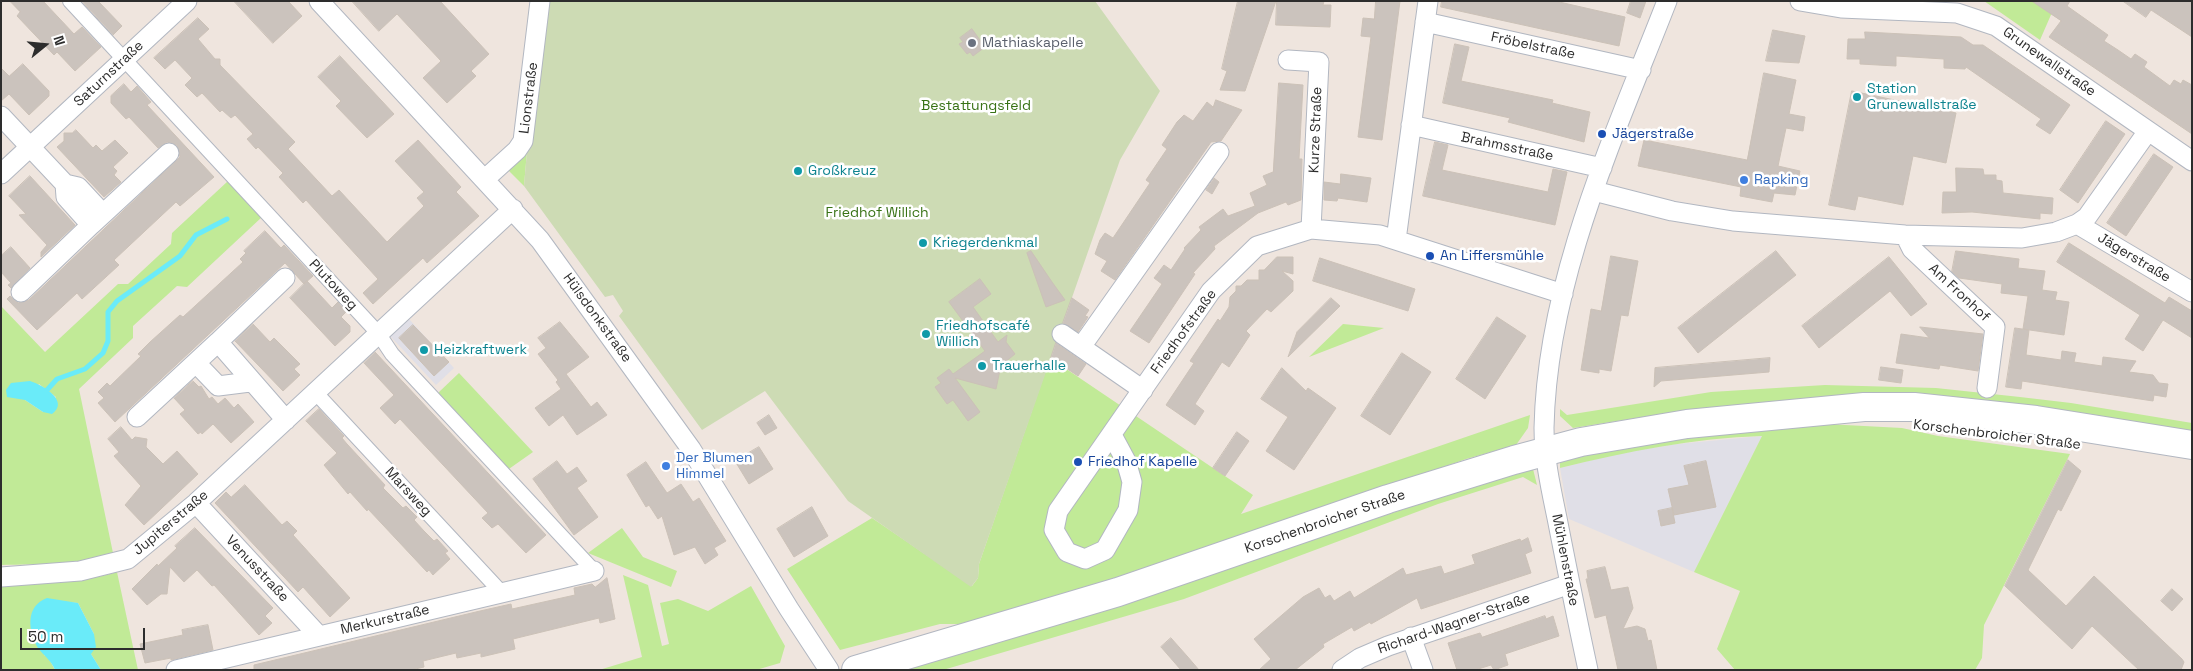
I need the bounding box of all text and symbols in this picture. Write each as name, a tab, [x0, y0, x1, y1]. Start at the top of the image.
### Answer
north arrow	[20, 20, 70, 70]
street label: Grunewallstraße	[1999, 24, 2099, 100]
street label: Fröbelstraße	[1489, 29, 1577, 63]
text: N	[49, 33, 69, 48]
place label: Mathiaskapelle	[982, 35, 1083, 51]
marker: Mathiaskapelle	[966, 37, 978, 49]
street label: Saturnstraße	[71, 38, 147, 110]
street label: Lionstraße	[516, 61, 542, 135]
place label: Station Grunewallstraße	[1867, 81, 1977, 114]
street label: Kurze Straße	[1306, 87, 1326, 173]
marker: Station Grunewallstraße	[1851, 91, 1863, 103]
park label: Bestattungsfeld	[921, 98, 1031, 114]
place label: Jägerstraße	[1612, 126, 1694, 142]
marker: Jägerstraße	[1596, 128, 1608, 140]
street label: Brahmsstraße	[1459, 129, 1555, 165]
place label: Großkreuz	[808, 163, 876, 179]
marker: Großkreuz	[792, 165, 804, 177]
place label: Rapking	[1754, 172, 1808, 188]
marker: Rapking	[1738, 174, 1750, 186]
park label: Friedhof Willich	[825, 205, 929, 221]
street label: Jägerstraße	[2095, 230, 2173, 286]
place label: Kriegerdenkmal	[933, 235, 1038, 251]
marker: Kriegerdenkmal	[917, 237, 929, 249]
place label: An Liffersmühle	[1440, 248, 1544, 264]
marker: An Liffersmühle	[1424, 250, 1436, 262]
street label: Plutoweg	[305, 256, 361, 314]
street label: Am Fronhof	[1925, 260, 1993, 326]
street label: Hülsdonkstraße	[559, 270, 635, 366]
street label: Friedhofstraße	[1148, 286, 1220, 378]
place label: Friedhofscafé Willich	[936, 318, 1030, 351]
marker: Friedhofscafé Willich	[920, 328, 932, 340]
place label: Heizkraftwerk	[434, 342, 527, 358]
marker: Heizkraftwerk	[418, 344, 430, 356]
place label: Trauerhalle	[992, 358, 1066, 374]
marker: Trauerhalle	[976, 360, 988, 372]
street label: Korschenbroicher Straße	[1912, 416, 2082, 454]
place label: Der Blumen Himmel	[676, 450, 753, 482]
place label: Friedhof Kapelle	[1088, 454, 1197, 470]
marker: Friedhof Kapelle	[1072, 456, 1084, 468]
marker: Der Blumen Himmel	[660, 460, 672, 472]
street label: Marsweg	[381, 464, 435, 520]
street label: Jupiterstraße	[130, 487, 212, 559]
street label: Korschenbroicher Straße	[1243, 487, 1407, 557]
street label: Mühlenstraße	[1548, 513, 1582, 607]
street label: Venusstraße	[222, 532, 292, 606]
street label: Richard-Wagner-Straße	[1376, 590, 1532, 658]
street label: Merkurstraße	[339, 602, 431, 638]
scale bar	[22, 618, 148, 650]
text: 50 m	[28, 627, 63, 646]

